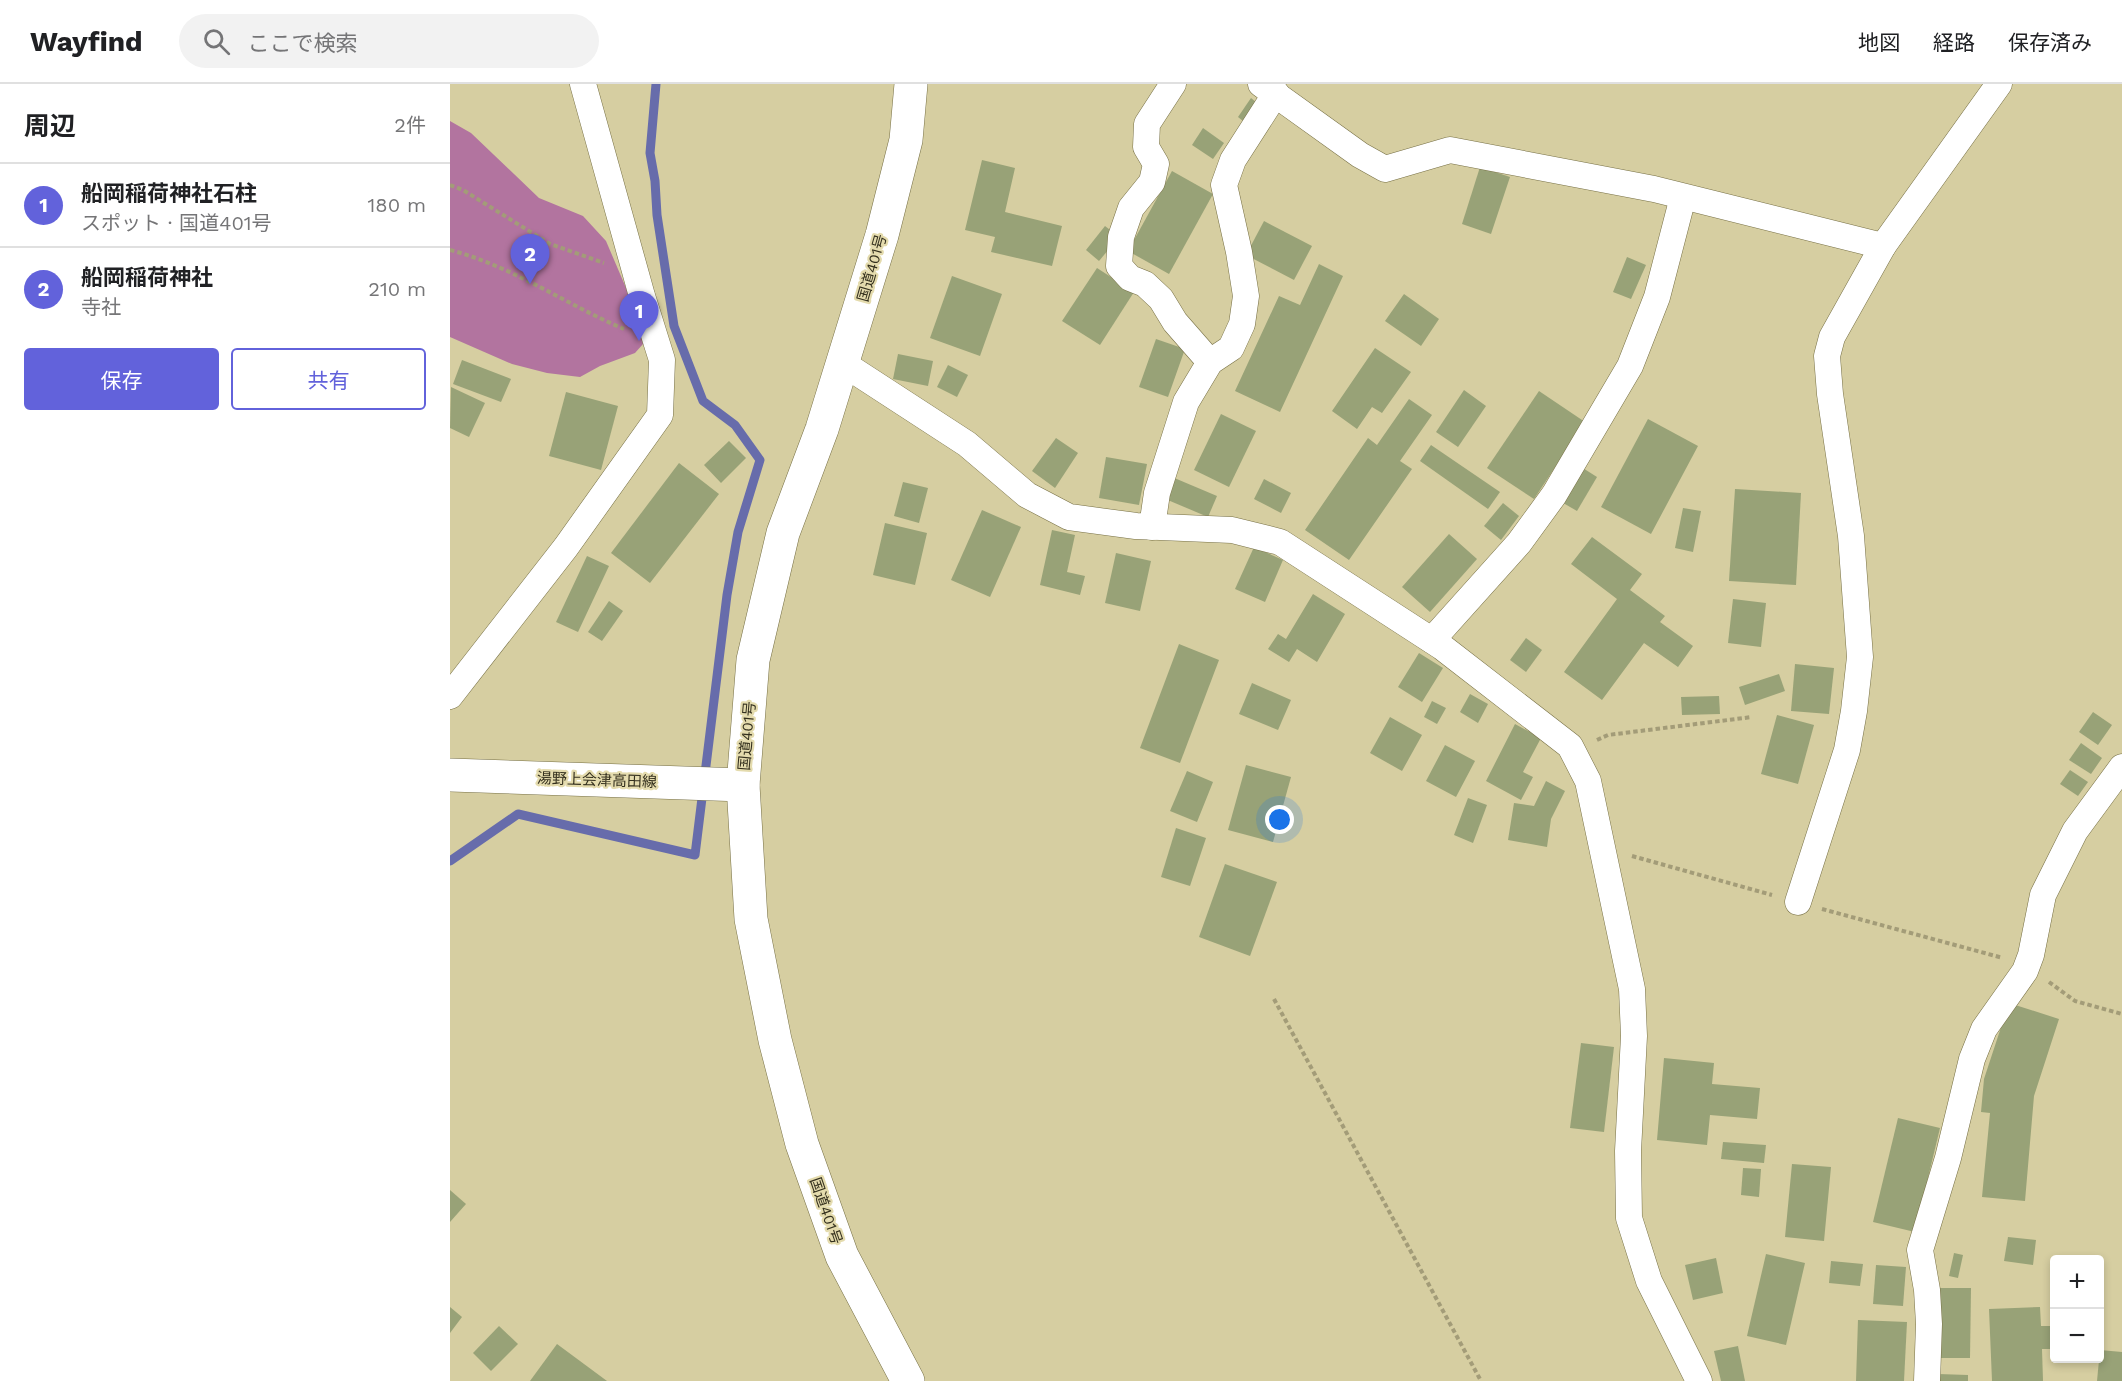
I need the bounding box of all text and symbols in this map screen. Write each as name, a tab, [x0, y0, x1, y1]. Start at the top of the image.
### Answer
search box	[179, 14, 599, 68]
text: Wayfind	[30, 25, 143, 58]
icon: search	[200, 25, 233, 58]
text: 地図	[1858, 30, 1900, 55]
text: 経路	[1933, 30, 1975, 55]
text: 保存済み	[2008, 30, 2092, 55]
text: ここで検索	[248, 31, 358, 56]
text: 周辺	[24, 111, 76, 141]
text: 2件	[394, 113, 426, 137]
text: 船岡稲荷神社石柱	[81, 181, 257, 206]
text: 1	[39, 193, 48, 217]
text: 180 m	[368, 193, 426, 217]
text: スポット · 国道401号	[81, 211, 272, 235]
street label: 国道401号	[854, 232, 890, 304]
pin: 2	[510, 234, 550, 284]
text: 船岡稲荷神社	[81, 265, 213, 290]
text: 2	[38, 277, 49, 301]
text: 210 m	[368, 277, 426, 301]
pin: 1	[620, 292, 658, 341]
text: 寺社	[81, 295, 121, 319]
button: 保存	[24, 348, 219, 410]
button: 共有	[231, 348, 426, 410]
street label: 国道401号	[735, 701, 759, 771]
street label: 湯野上会津高田線	[537, 769, 657, 791]
your location	[1265, 805, 1294, 834]
street label: 国道401号	[806, 1175, 846, 1247]
map controls	[2050, 1255, 2104, 1363]
button: +	[2050, 1255, 2104, 1309]
button: −	[2050, 1309, 2104, 1363]

